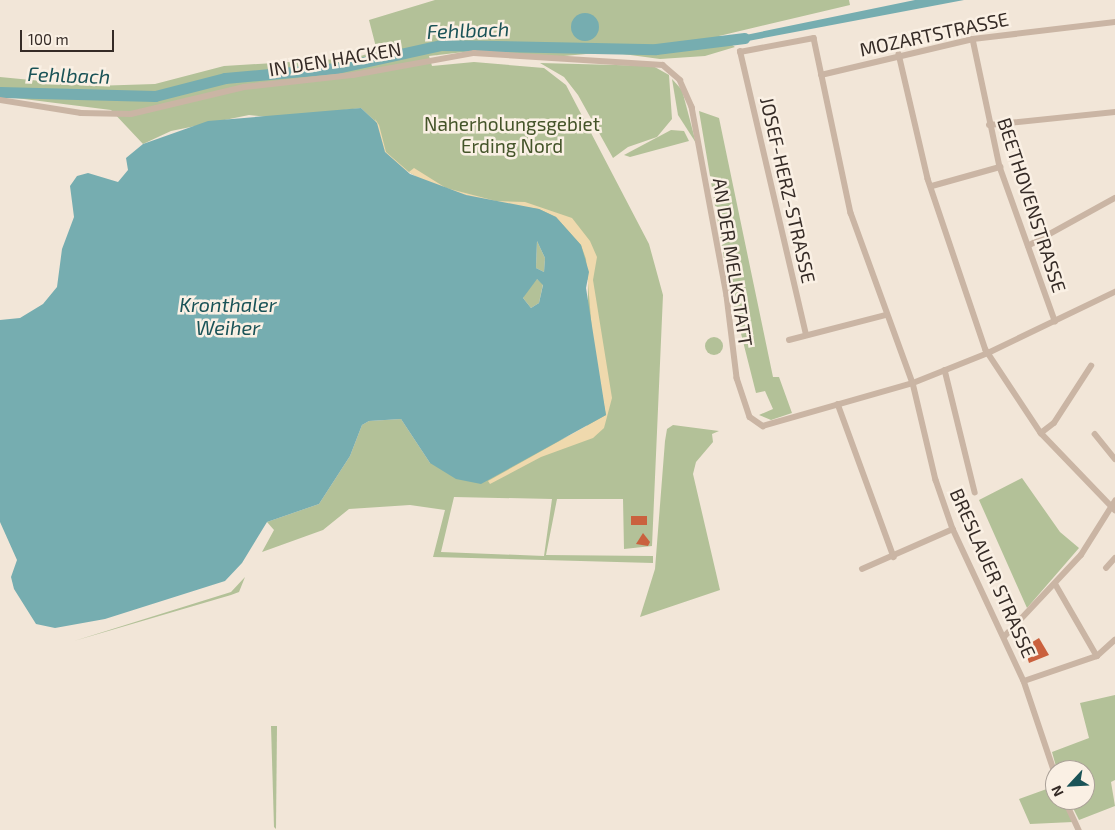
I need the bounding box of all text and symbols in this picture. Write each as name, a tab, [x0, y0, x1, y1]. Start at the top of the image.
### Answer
street label: MOZARTSTRASSE	[857, 7, 1011, 61]
water label: Fehlbach	[426, 17, 510, 43]
scale bar	[22, 20, 116, 52]
text: 100 m	[28, 30, 69, 48]
street label: IN DEN HACKEN	[267, 37, 403, 81]
water label: Fehlbach	[27, 62, 111, 88]
street label: JOSEF-HERZ-STRASSE	[755, 95, 821, 285]
park label: Naherholungsgebiet Erding Nord	[424, 113, 600, 157]
street label: BEETHOVENSTRASSE	[993, 115, 1071, 295]
street label: AN DER MELKSTATT	[708, 176, 758, 348]
water label: Kronthaler Weiher	[179, 292, 277, 339]
street label: BRESLAUER STRASSE	[945, 485, 1041, 661]
north arrow	[1045, 760, 1095, 810]
text: N	[1047, 783, 1067, 799]

